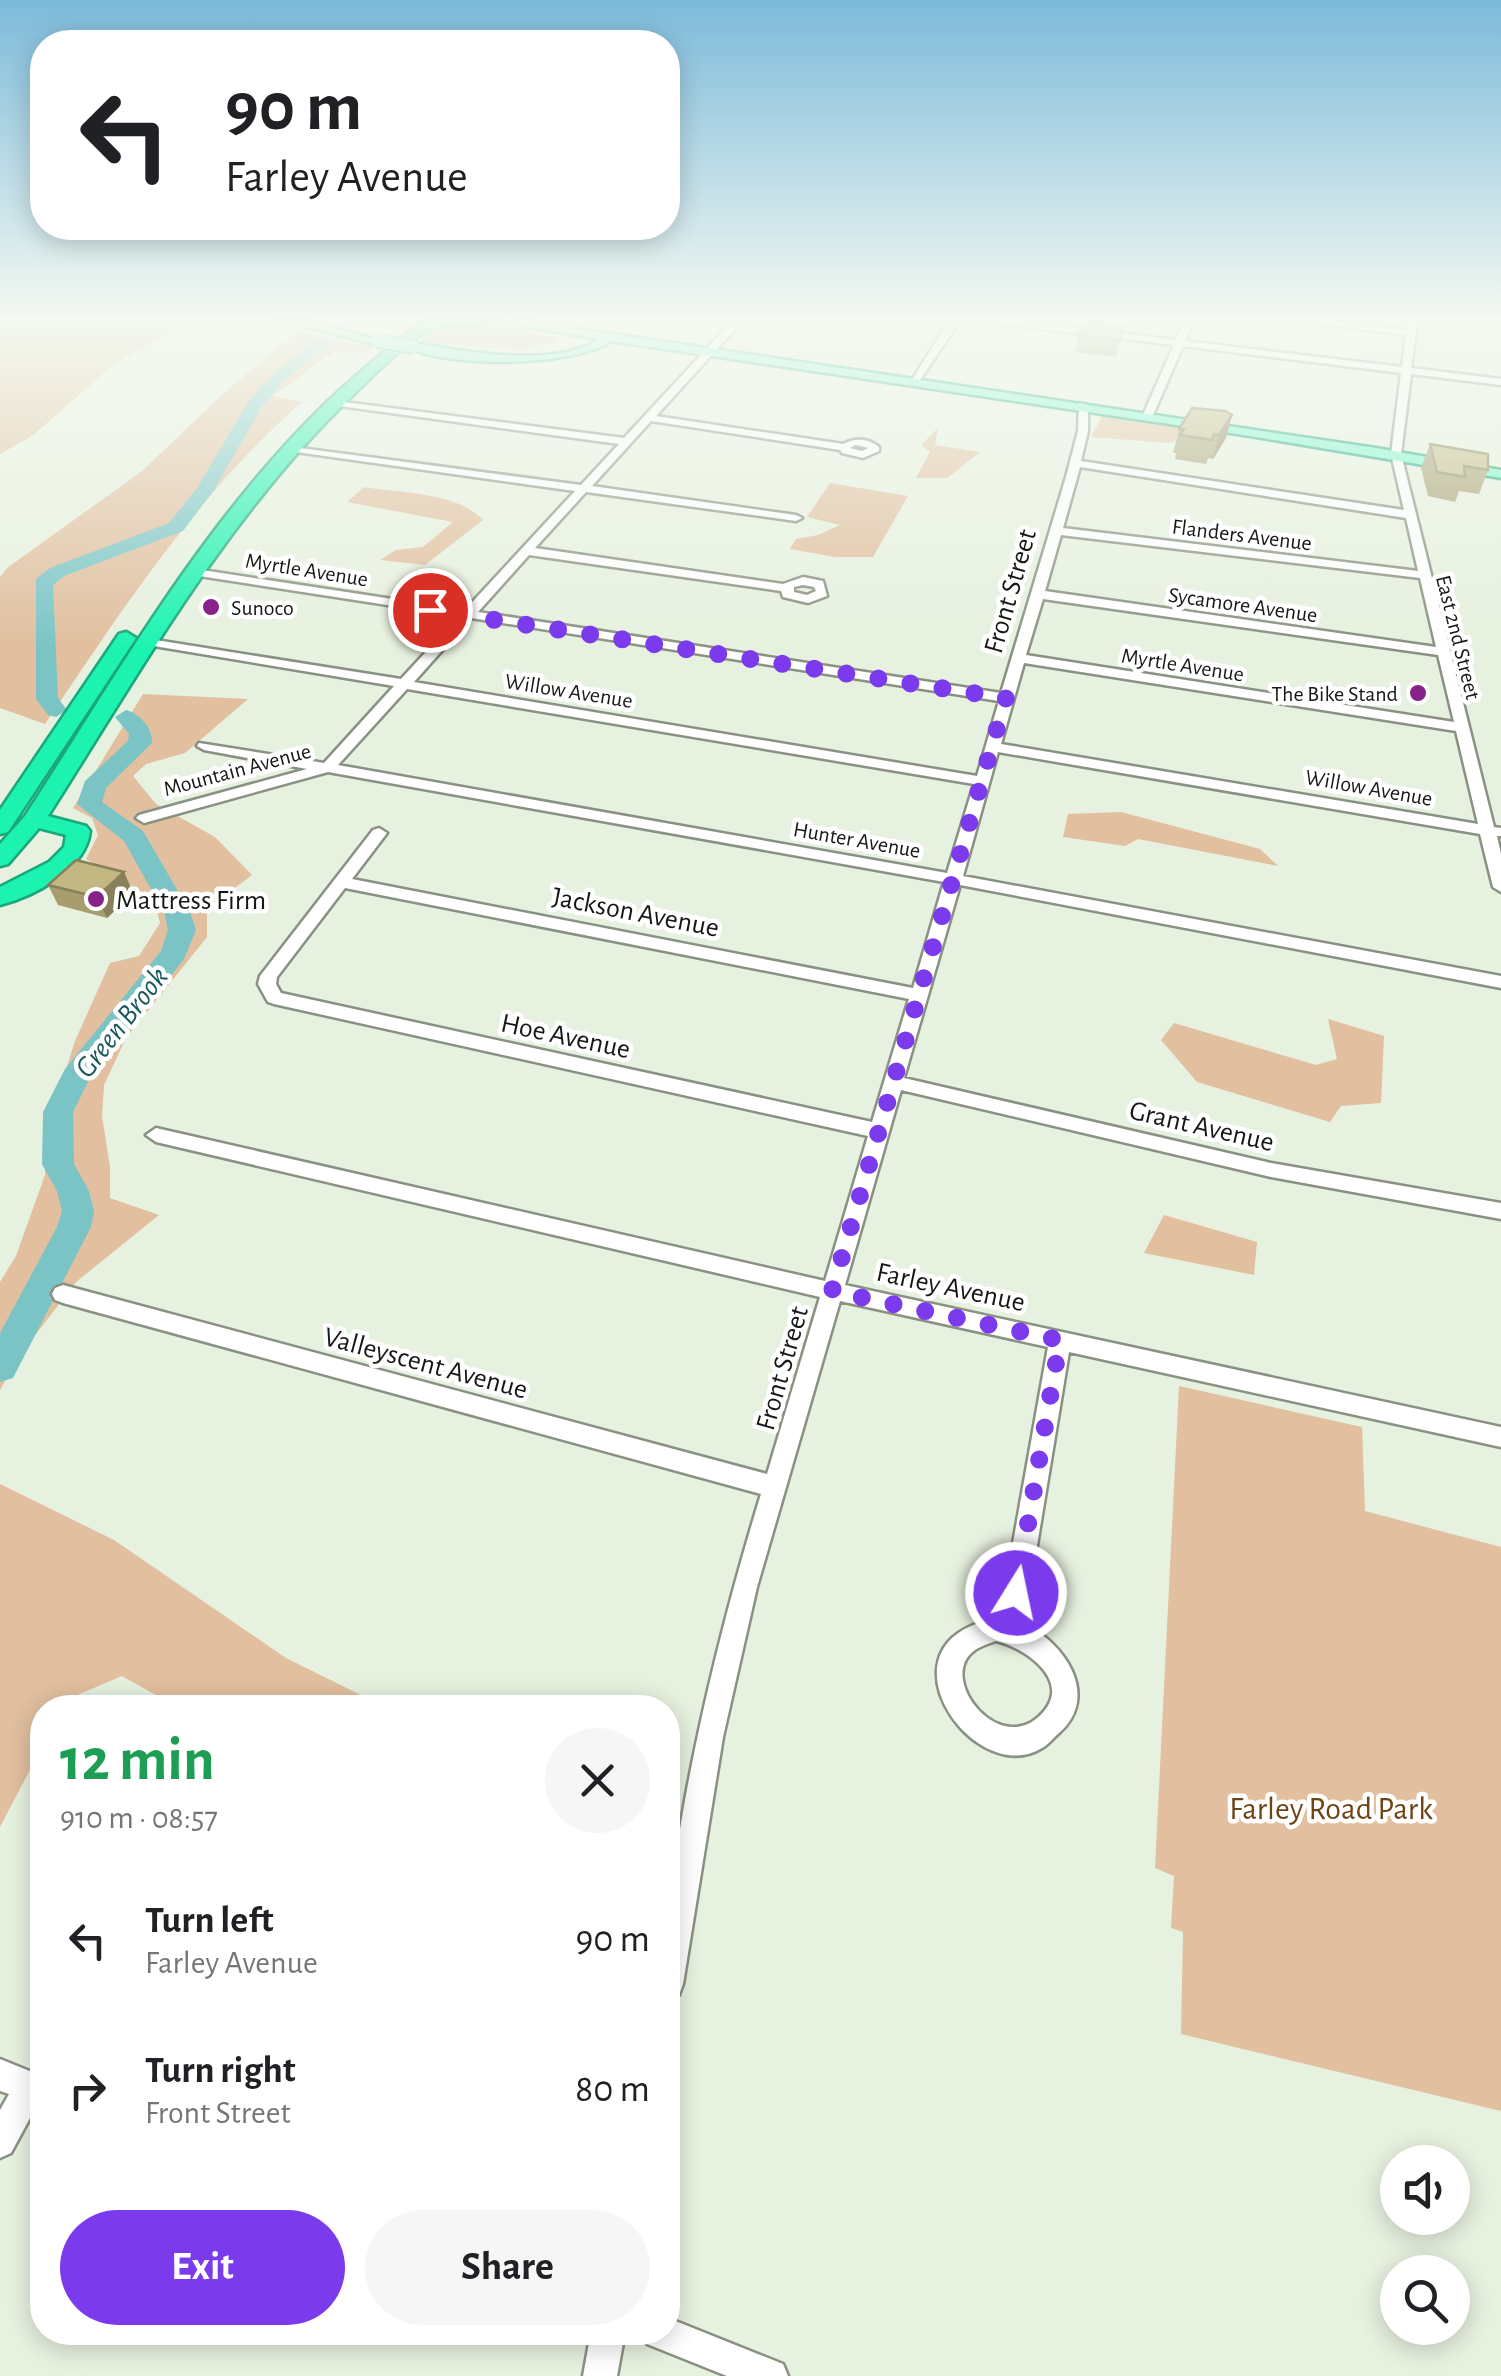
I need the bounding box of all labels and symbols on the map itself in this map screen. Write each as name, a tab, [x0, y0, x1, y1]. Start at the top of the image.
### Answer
street label: Flanders Avenue	[1171, 515, 1313, 554]
street label: Front Street	[980, 526, 1042, 657]
street label: Myrtle Avenue	[244, 549, 370, 591]
pin	[388, 568, 473, 653]
street label: East 2nd Street	[1432, 573, 1484, 702]
street label: Sycamore Avenue	[1167, 584, 1319, 626]
marker: Sunoco	[200, 596, 222, 618]
place label: Sunoco	[231, 597, 294, 619]
street label: Myrtle Avenue	[1120, 644, 1246, 686]
street label: Willow Avenue	[503, 670, 634, 712]
marker: The Bike Stand	[1407, 682, 1429, 704]
place label: The Bike Stand	[1272, 683, 1398, 705]
street label: Mountain Avenue	[161, 740, 313, 800]
street label: Willow Avenue	[1303, 766, 1434, 810]
street label: Hunter Avenue	[791, 818, 922, 862]
street label: Jackson Avenue	[550, 883, 721, 943]
place label: Mattress Firm	[116, 887, 266, 915]
marker: Mattress Firm	[85, 888, 107, 910]
water label: Green Brook	[70, 962, 174, 1083]
street label: Hoe Avenue	[498, 1010, 633, 1064]
street label: Grant Avenue	[1127, 1097, 1276, 1157]
street label: Farley Avenue	[874, 1259, 1027, 1317]
street label: Front Street	[752, 1303, 814, 1434]
street label: Valleyscent Avenue	[321, 1323, 530, 1405]
position arrow	[964, 1541, 1068, 1645]
park label: Farley Road Park	[1229, 1793, 1433, 1825]

